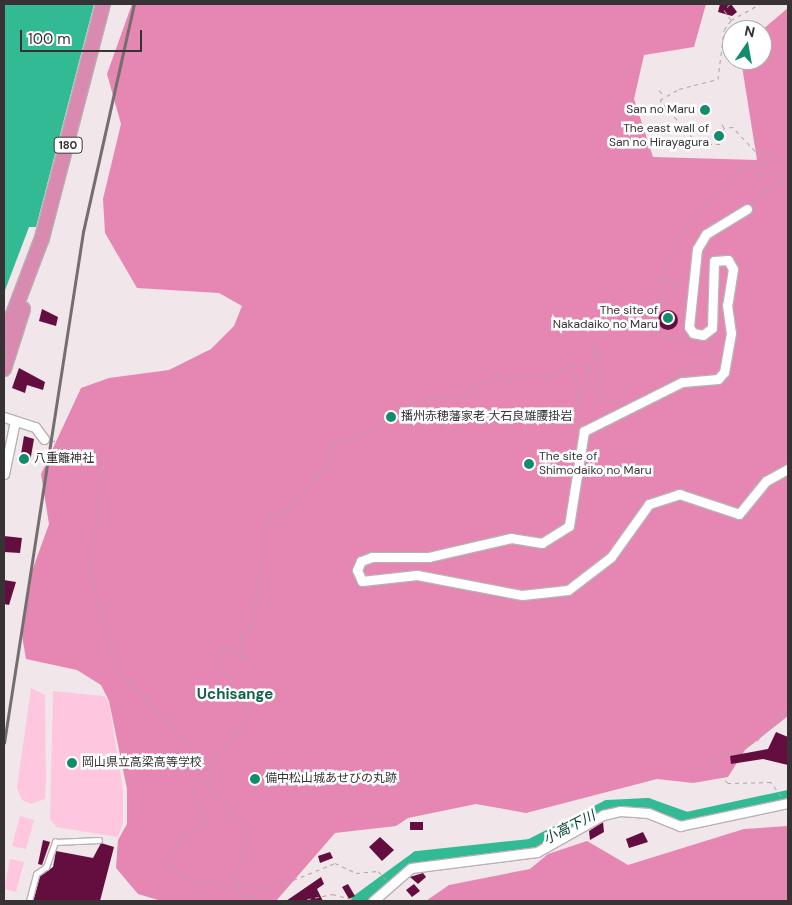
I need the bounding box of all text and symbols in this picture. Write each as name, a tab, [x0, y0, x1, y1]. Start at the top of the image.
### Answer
scale bar	[22, 20, 145, 52]
north arrow	[722, 20, 772, 70]
text: N	[743, 21, 757, 41]
text: 100 m	[28, 29, 71, 49]
place label: San no Maru	[626, 103, 695, 117]
marker: San no Maru	[699, 104, 711, 116]
place label: The east wall of San no Hirayagura	[609, 122, 709, 150]
marker: The east wall of San no Hirayagura	[713, 130, 725, 142]
road number: 180	[53, 136, 83, 154]
place label: The site of Nakadaiko no Maru	[553, 304, 658, 332]
marker: The site of Nakadaiko no Maru	[662, 312, 674, 324]
place label: 播州赤穂藩家老 大石良雄腰掛岩	[401, 410, 572, 424]
marker: 播州赤穂藩家老 大石良雄腰掛岩	[385, 411, 397, 423]
place label: The site of Shimodaiko no Maru	[539, 450, 652, 478]
place label: 八重籬神社	[34, 452, 94, 466]
marker: 八重籬神社	[18, 453, 30, 465]
marker: The site of Shimodaiko no Maru	[523, 458, 535, 470]
district label: Uchisange	[197, 686, 273, 704]
place label: 岡山県立高梁高等学校	[82, 756, 202, 770]
marker: 岡山県立高梁高等学校	[66, 757, 78, 769]
place label: 備中松山城あせびの丸跡	[265, 772, 397, 786]
marker: 備中松山城あせびの丸跡	[249, 773, 261, 785]
water label: 小高下川	[540, 807, 598, 847]

